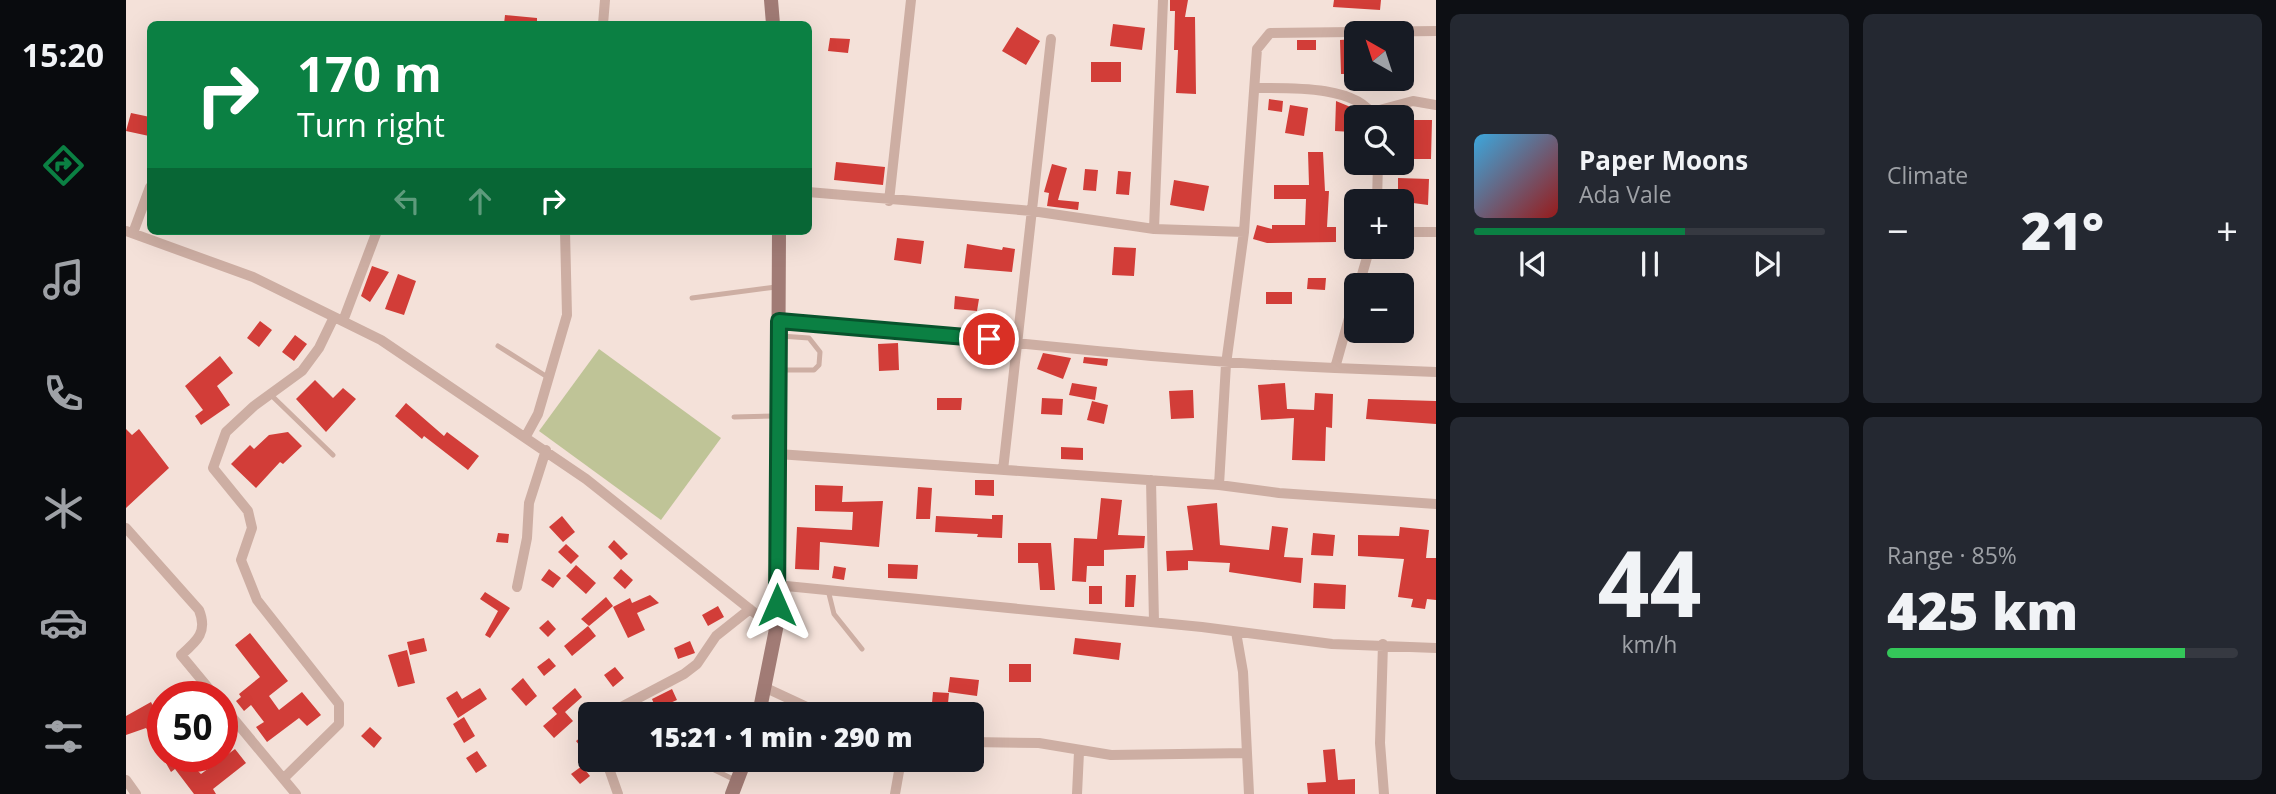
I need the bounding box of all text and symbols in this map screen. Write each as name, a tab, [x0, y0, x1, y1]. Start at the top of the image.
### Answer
north arrow	[1344, 21, 1414, 91]
map controls	[1344, 21, 1414, 343]
text: 15:20	[22, 33, 104, 76]
text: 170 m	[297, 40, 442, 106]
icon: right	[182, 49, 273, 140]
text: Turn right	[297, 103, 445, 146]
button: search	[1344, 105, 1414, 175]
icon: directions	[39, 141, 88, 190]
text: Paper Moons	[1579, 142, 1748, 178]
text: Climate	[1887, 159, 1968, 191]
text: Ada Vale	[1579, 178, 1672, 210]
icon: left	[388, 182, 426, 220]
icon: ahead	[461, 182, 499, 220]
icon: right	[534, 182, 572, 220]
button: +	[1344, 189, 1414, 259]
text: 21°	[2021, 194, 2104, 265]
text: −	[1887, 204, 1909, 256]
text: +	[2216, 204, 2238, 256]
icon: previous	[1514, 245, 1552, 283]
icon: pause	[1631, 245, 1669, 283]
icon: next	[1748, 245, 1786, 283]
icon: music	[39, 255, 88, 304]
button: −	[1344, 273, 1414, 343]
pin	[959, 309, 1019, 369]
icon: arrive	[970, 320, 1008, 358]
icon: phone	[39, 369, 88, 418]
icon: climate	[39, 484, 88, 533]
text: 44	[1597, 520, 1702, 644]
text: Range · 85%	[1887, 539, 2017, 571]
position arrow	[740, 568, 814, 642]
text: 425 km	[1887, 574, 2078, 645]
icon: car	[39, 598, 88, 647]
text: km/h	[1622, 628, 1677, 660]
speed limit sign: 50	[147, 681, 238, 772]
icon: filters	[39, 712, 88, 761]
text: 15:21 · 1 min · 290 m	[650, 719, 912, 755]

